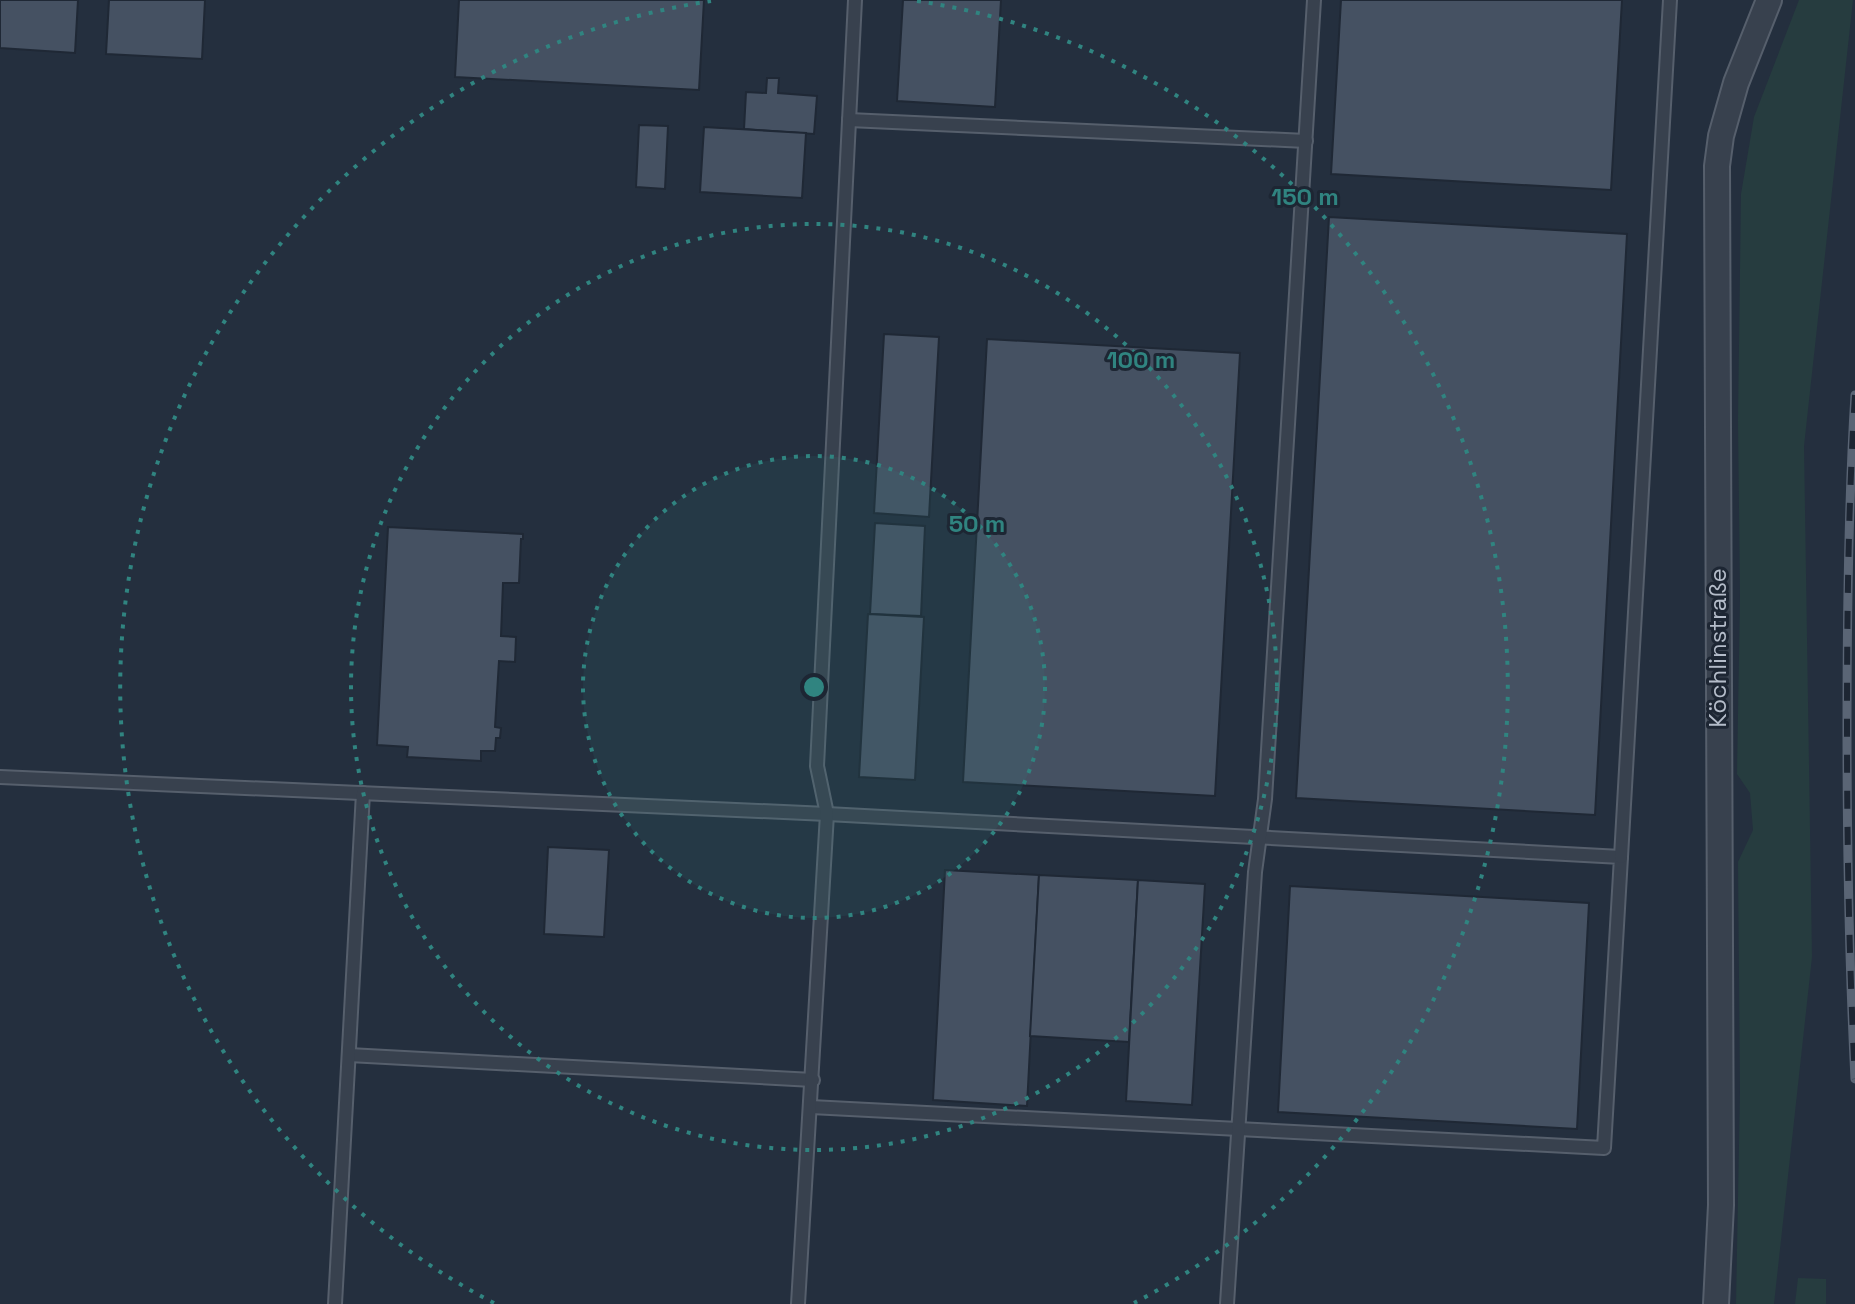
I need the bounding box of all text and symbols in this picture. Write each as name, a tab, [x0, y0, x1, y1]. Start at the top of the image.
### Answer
text: 150 m	[1271, 181, 1339, 212]
text: 100 m	[1107, 344, 1175, 375]
text: 50 m	[949, 508, 1005, 539]
street label: Köchlinstraße	[1702, 568, 1733, 728]
centre of rings	[800, 673, 828, 701]

